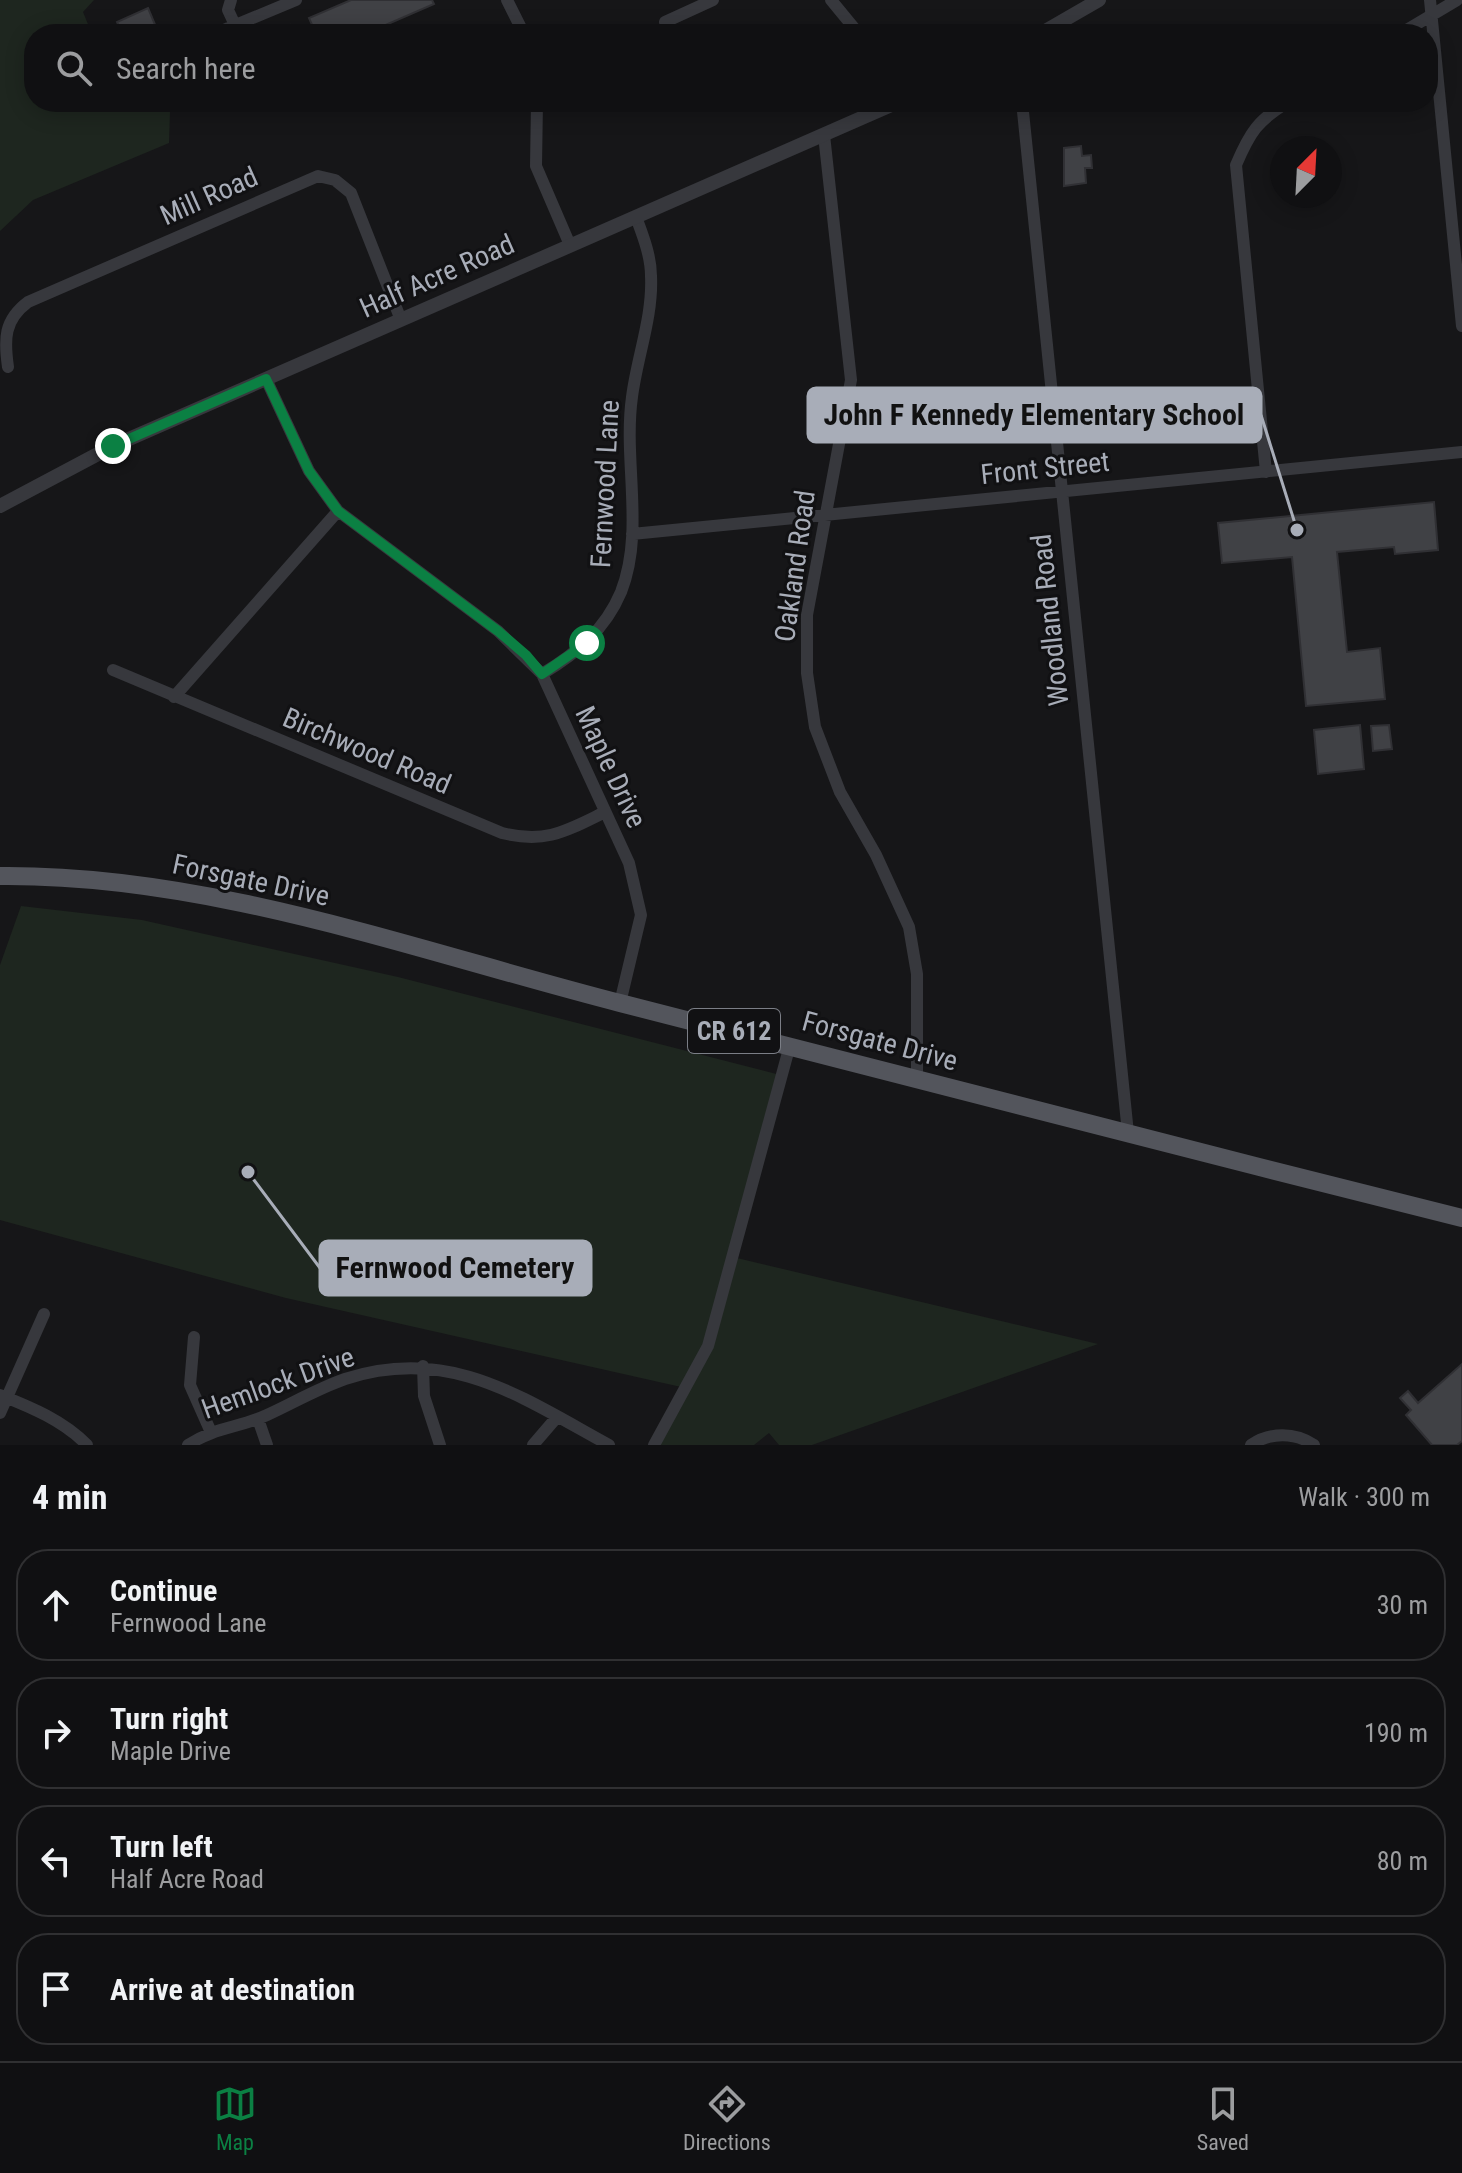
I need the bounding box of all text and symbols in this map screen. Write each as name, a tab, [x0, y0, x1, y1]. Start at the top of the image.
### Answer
search box	[24, 24, 1438, 112]
icon: search	[52, 46, 96, 90]
text: Search here	[116, 51, 256, 86]
north arrow	[1270, 136, 1342, 208]
street label: Mill Road	[155, 160, 263, 232]
street label: Half Acre Road	[355, 227, 519, 325]
callout: John F Kennedy Elementary School	[808, 388, 1261, 442]
text: John F Kennedy Elementary School	[824, 397, 1244, 432]
street label: Fernwood Lane	[584, 399, 626, 569]
route end	[95, 428, 131, 464]
street label: Front Street	[979, 445, 1111, 491]
street label: Oakland Road	[768, 488, 822, 644]
street label: Woodland Road	[1025, 532, 1075, 708]
route start	[569, 625, 605, 661]
street label: Birchwood Road	[278, 701, 456, 801]
street label: Maple Drive	[569, 701, 653, 833]
street label: Forsgate Drive	[170, 847, 332, 913]
street label: Forsgate Drive	[799, 1004, 961, 1078]
road number: CR 612	[688, 1009, 780, 1053]
callout: Fernwood Cemetery	[320, 1241, 591, 1295]
text: Fernwood Cemetery	[336, 1250, 575, 1285]
street label: Hemlock Drive	[197, 1340, 359, 1426]
text: 4 min	[32, 1477, 108, 1517]
text: Walk · 300 m	[1298, 1482, 1430, 1512]
text: Continue	[110, 1573, 217, 1608]
icon: ahead	[34, 1583, 78, 1627]
text: 30 m	[1377, 1590, 1428, 1620]
text: Fernwood Lane	[110, 1608, 266, 1638]
text: Turn right	[110, 1701, 228, 1736]
icon: right	[34, 1711, 78, 1755]
text: 190 m	[1364, 1718, 1428, 1748]
text: Maple Drive	[110, 1736, 231, 1766]
text: Turn left	[110, 1829, 213, 1864]
icon: left	[34, 1839, 78, 1883]
text: 80 m	[1377, 1846, 1428, 1876]
text: Half Acre Road	[110, 1864, 264, 1894]
icon: arrive	[34, 1967, 78, 2011]
text: Arrive at destination	[110, 1972, 355, 2007]
tab: Map	[213, 2082, 257, 2155]
tab: Directions	[683, 2082, 771, 2155]
tab: Saved	[1197, 2082, 1249, 2155]

